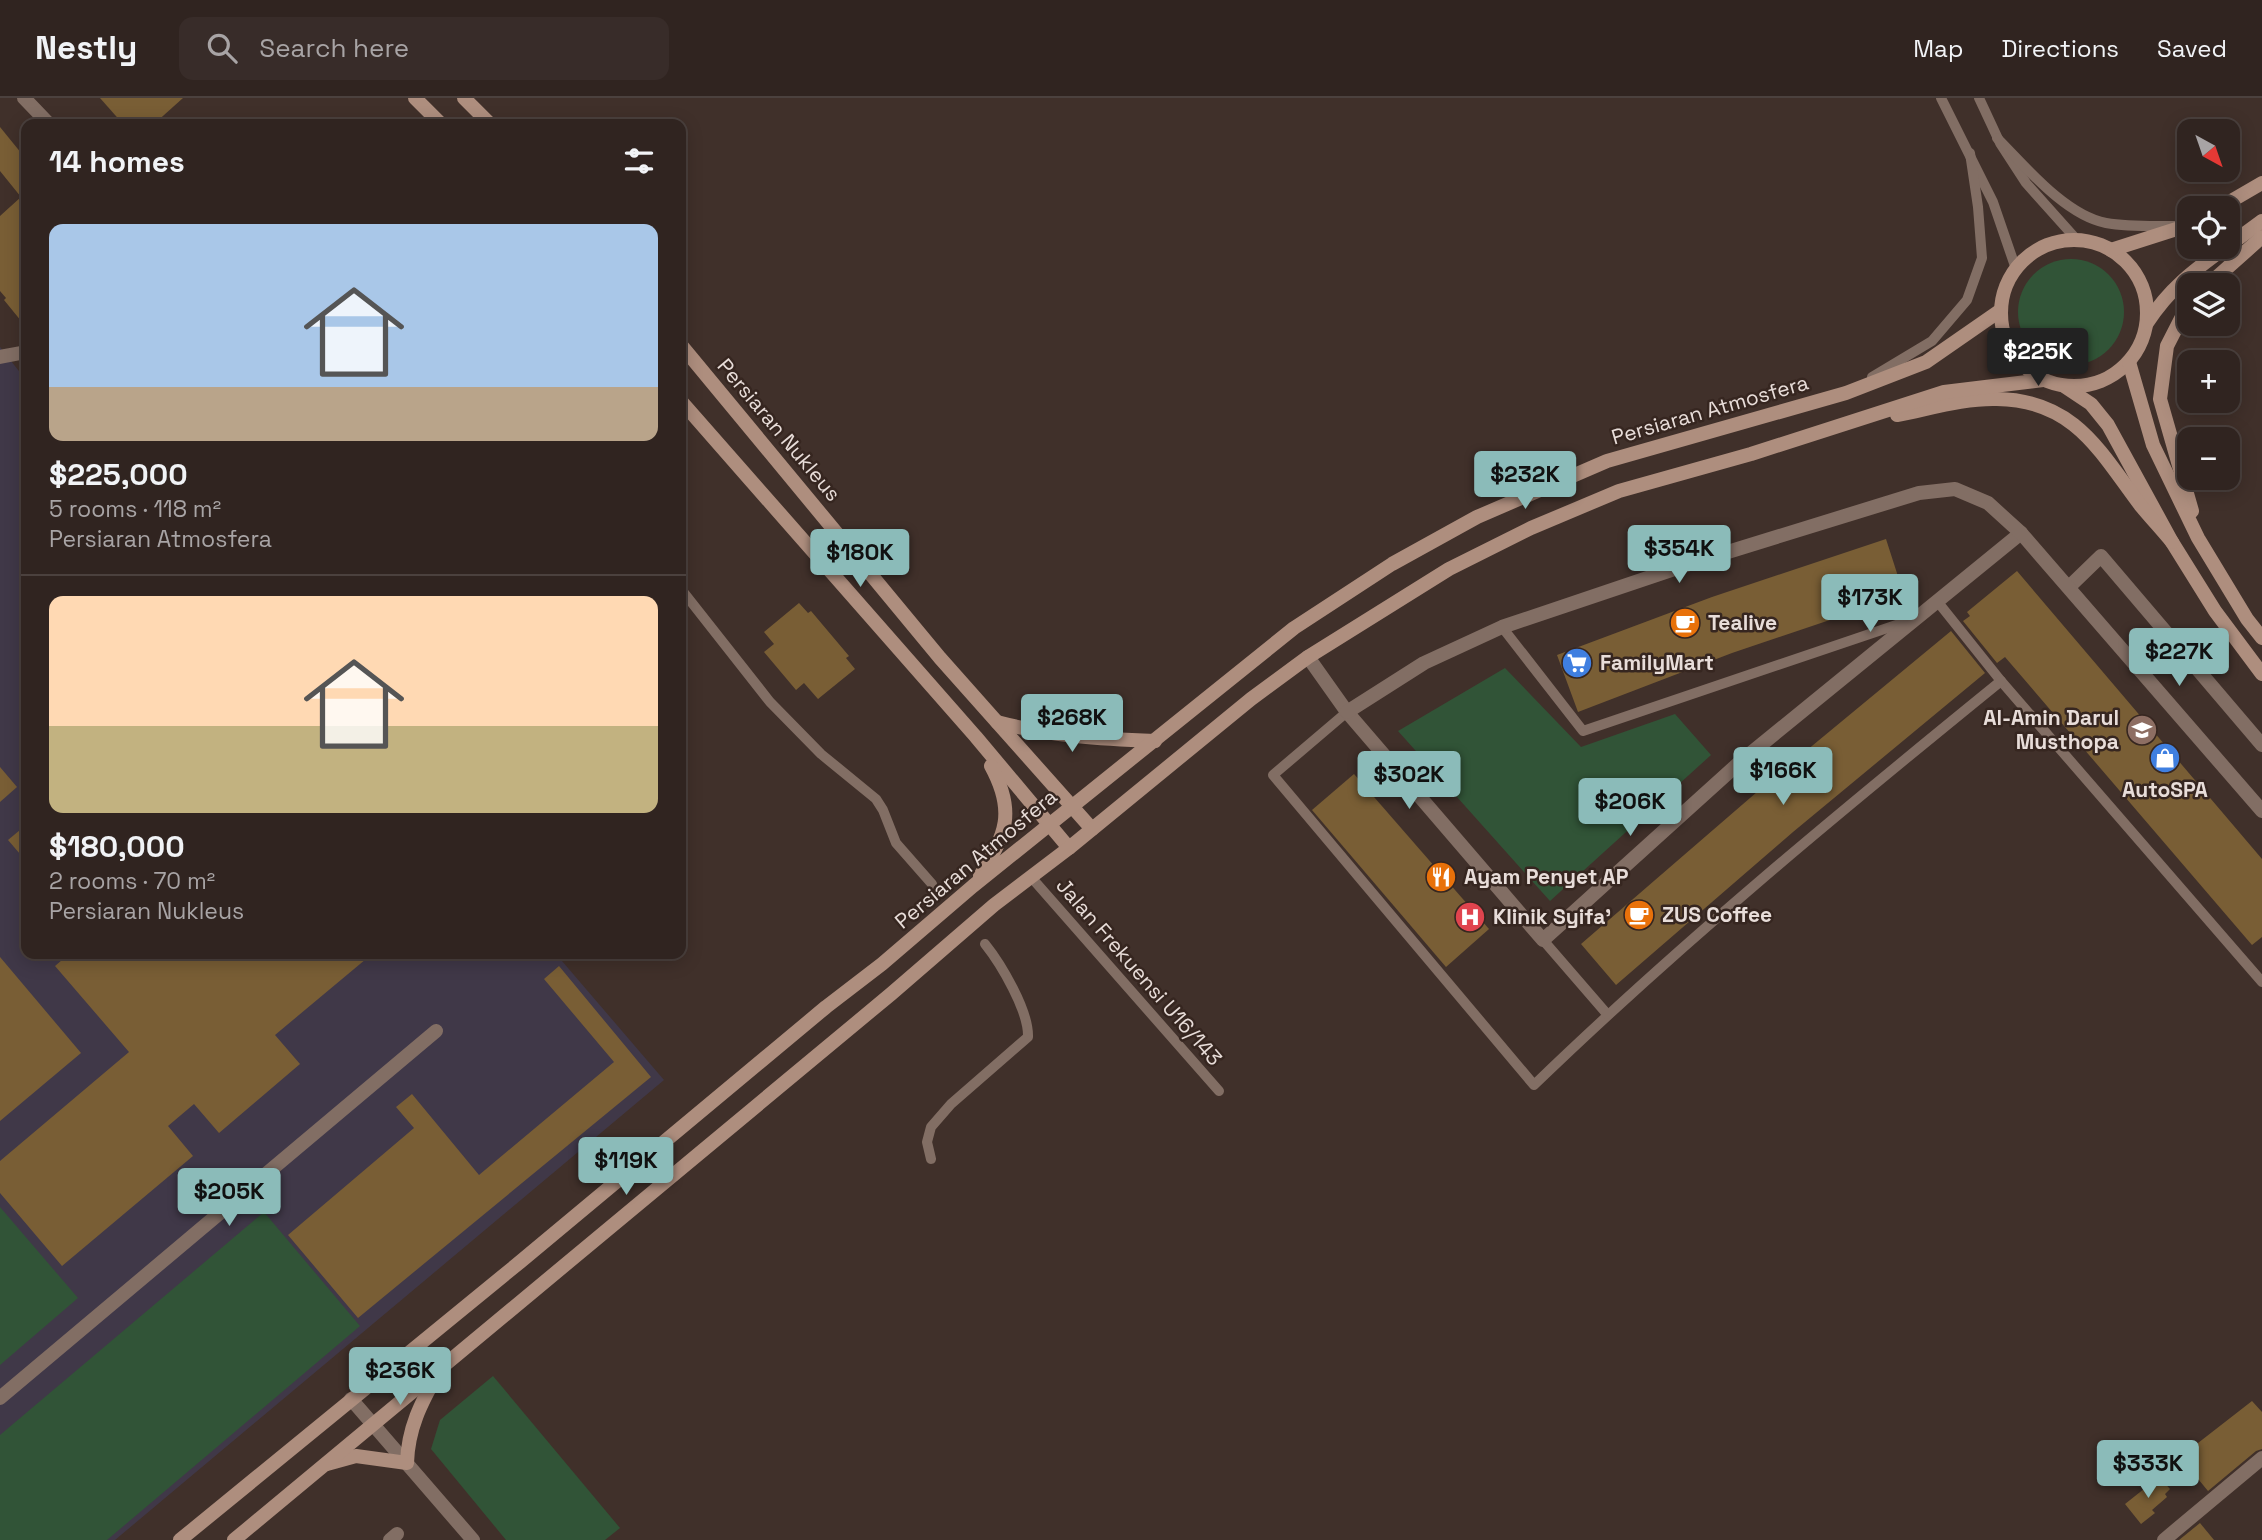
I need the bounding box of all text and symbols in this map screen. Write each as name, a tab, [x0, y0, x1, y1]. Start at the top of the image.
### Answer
search box	[179, 17, 669, 80]
text: Nestly	[35, 27, 137, 69]
icon: search	[203, 29, 241, 67]
text: Search here	[259, 31, 409, 65]
text: Map	[1913, 33, 1963, 64]
text: Directions	[2001, 33, 2119, 64]
text: Saved	[2157, 33, 2227, 64]
north arrow	[2177, 119, 2240, 182]
map controls	[2177, 119, 2240, 490]
text: 14 homes	[49, 142, 185, 181]
icon: filters	[620, 142, 658, 180]
button: locate	[2177, 196, 2240, 259]
icon: home	[291, 269, 417, 395]
button: layers	[2177, 273, 2240, 336]
pin: $225K	[1989, 328, 2087, 388]
text: $225K	[2003, 336, 2073, 366]
button: +	[2177, 350, 2240, 413]
street label: Persiaran Nukleus	[712, 353, 847, 507]
street label: Persiaran Atmosfera	[1608, 368, 1811, 451]
button: −	[2177, 427, 2240, 490]
pin: $232K	[1476, 452, 1574, 511]
text: $225,000	[49, 455, 188, 494]
text: $232K	[1490, 459, 1560, 489]
text: 5 rooms · 118 m²	[49, 494, 221, 524]
text: Persiaran Atmosfera	[49, 524, 272, 554]
pin: $354K	[1630, 526, 1728, 585]
pin: $180K	[811, 530, 909, 589]
text: $354K	[1644, 533, 1714, 563]
text: $180K	[826, 537, 894, 567]
pin: $173K	[1821, 574, 1919, 634]
text: $173K	[1837, 582, 1903, 612]
cafe icon: Tealive	[1668, 606, 1702, 640]
place label: Tealive	[1708, 609, 1777, 636]
pin: $227K	[2130, 628, 2228, 688]
text: $227K	[2145, 636, 2213, 666]
icon: home	[291, 641, 417, 767]
supermarket icon: FamilyMart	[1560, 646, 1594, 680]
place label: FamilyMart	[1600, 649, 1714, 676]
pin: $268K	[1023, 694, 1121, 754]
text: $268K	[1037, 702, 1107, 732]
place label: Al-Amin Darul Musthopa	[1983, 704, 2119, 755]
school or university icon: Al-Amin Darul Musthopa	[2125, 713, 2159, 747]
shop icon: AutoSPA	[2148, 741, 2182, 775]
pin: $166K	[1734, 748, 1832, 807]
pin: $302K	[1360, 752, 1458, 811]
text: $166K	[1749, 755, 1817, 785]
text: $302K	[1374, 759, 1444, 789]
place label: AutoSPA	[2122, 776, 2208, 803]
pin: $206K	[1581, 778, 1679, 838]
street label: Persiaran Atmosfera	[889, 783, 1062, 934]
text: $206K	[1594, 786, 1666, 816]
text: $180,000	[49, 827, 185, 866]
restaurant icon: Ayam Penyet AP	[1424, 860, 1458, 894]
place label: Ayam Penyet AP	[1464, 863, 1629, 890]
text: 2 rooms · 70 m²	[49, 866, 215, 896]
street label: Jalan Frekuensi U16/143	[1051, 872, 1228, 1071]
text: Persiaran Nukleus	[49, 896, 244, 926]
cafe icon: ZUS Coffee	[1622, 898, 1656, 932]
hospital icon: Klinik Syifa'	[1453, 900, 1487, 934]
place label: ZUS Coffee	[1662, 901, 1772, 928]
place label: Klinik Syifa'	[1493, 903, 1611, 930]
pin: $119K	[577, 1138, 675, 1197]
text: $119K	[594, 1145, 658, 1175]
pin: $205K	[180, 1168, 278, 1228]
text: $205K	[194, 1176, 264, 1206]
pin: $236K	[351, 1348, 449, 1407]
text: $236K	[365, 1355, 435, 1385]
pin: $333K	[2099, 1440, 2197, 1500]
text: $333K	[2113, 1448, 2183, 1478]

